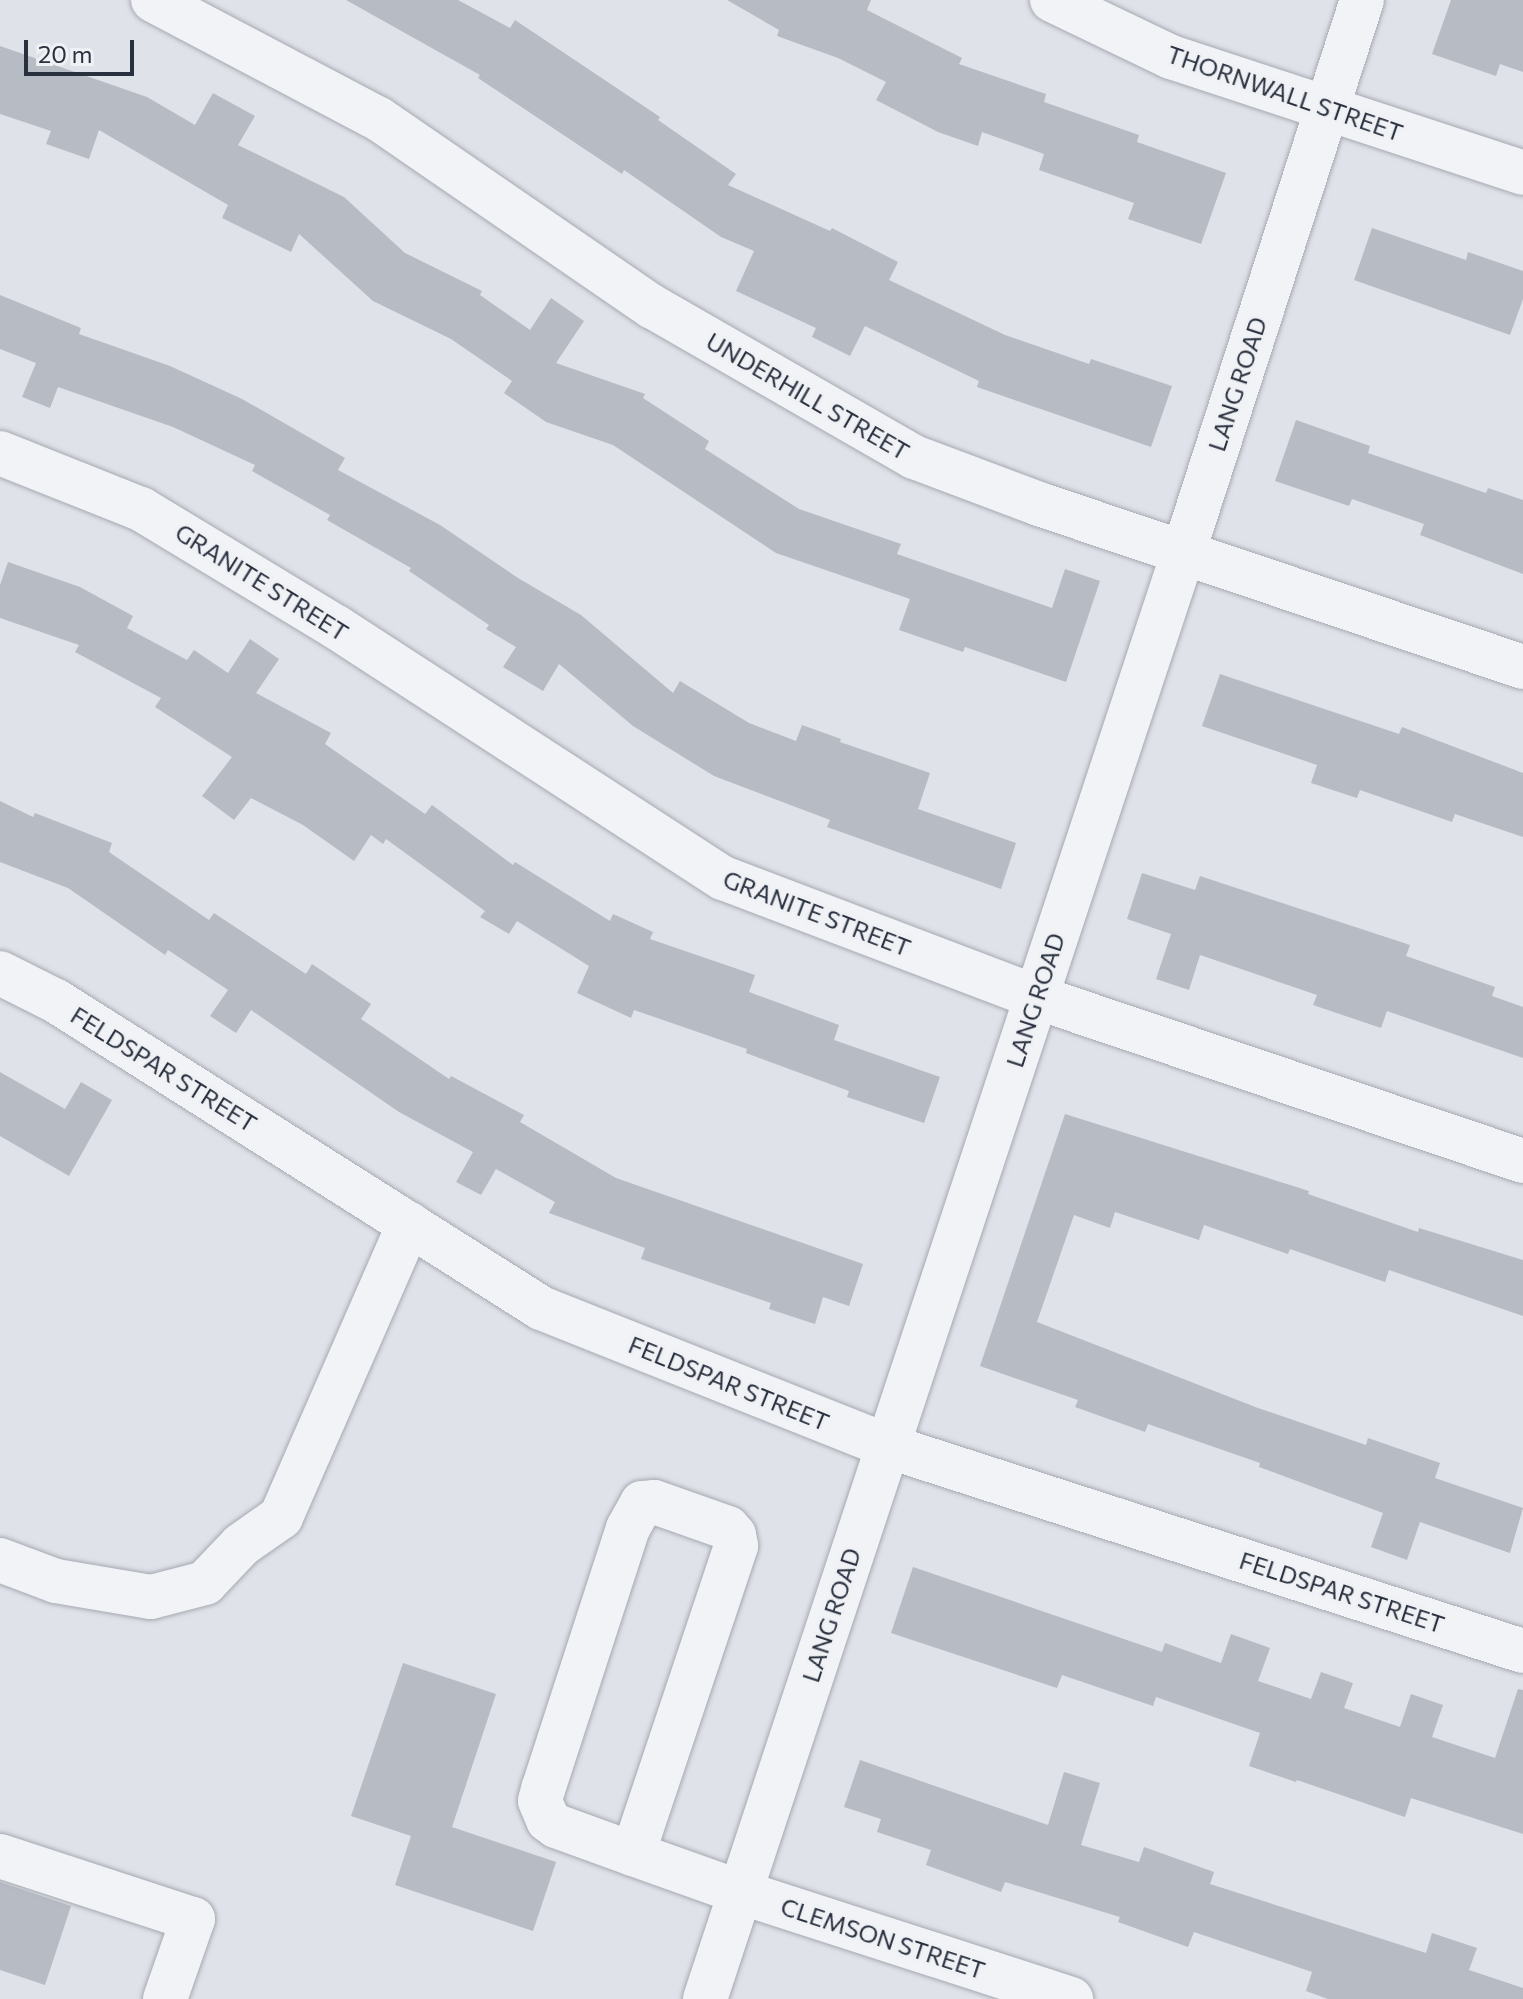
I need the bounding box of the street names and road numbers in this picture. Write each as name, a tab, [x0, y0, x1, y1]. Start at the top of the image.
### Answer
street label: THORNWALL STREET	[1163, 39, 1407, 147]
street label: LANG ROAD	[1202, 313, 1272, 455]
street label: UNDERHILL STREET	[701, 326, 915, 466]
street label: GRANITE STREET	[170, 517, 354, 647]
street label: GRANITE STREET	[719, 864, 915, 962]
street label: LANG ROAD	[1000, 929, 1070, 1071]
street label: FELDSPAR STREET	[66, 1000, 262, 1138]
street label: FELDSPAR STREET	[625, 1330, 833, 1436]
street label: LANG ROAD	[796, 1544, 866, 1686]
street label: FELDSPAR STREET	[1236, 1545, 1448, 1639]
street label: CLEMSON STREET	[777, 1891, 989, 1985]

